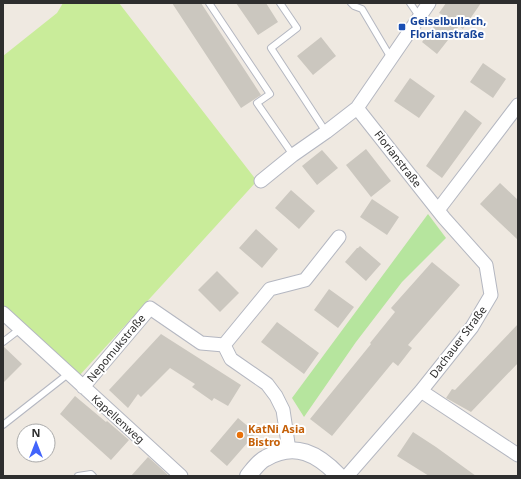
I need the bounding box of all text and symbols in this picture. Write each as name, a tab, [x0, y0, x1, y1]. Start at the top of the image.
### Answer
place label: Geiselbullach, Florianstraße	[410, 13, 486, 41]
marker: Geiselbullach, Florianstraße	[397, 22, 407, 32]
street label: Florianstraße	[371, 127, 425, 190]
street label: Dachauer Straße	[426, 303, 490, 381]
street label: Nepomukstraße	[83, 311, 148, 385]
street label: Kapellenweg	[89, 391, 148, 446]
place label: KatNi Asia Bistro	[248, 421, 305, 449]
north arrow	[16, 423, 56, 463]
text: N	[32, 425, 40, 440]
marker: KatNi Asia Bistro	[235, 430, 245, 440]

